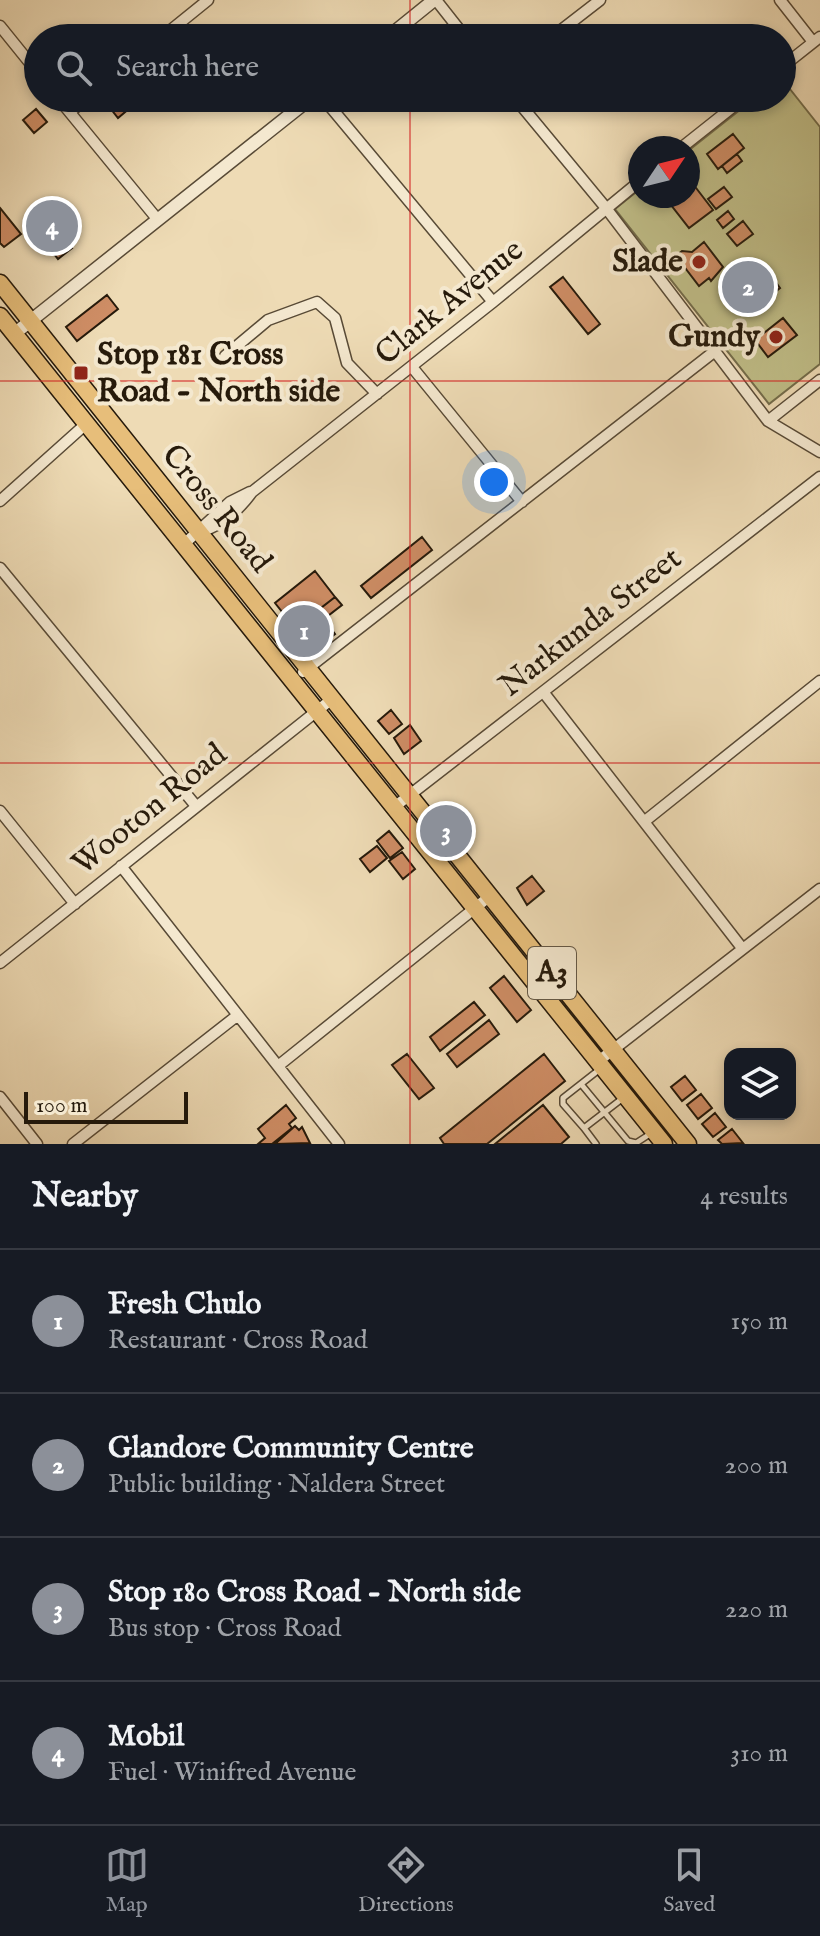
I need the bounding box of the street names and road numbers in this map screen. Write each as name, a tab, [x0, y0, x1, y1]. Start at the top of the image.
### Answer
street label: Clark Avenue	[368, 231, 532, 375]
street label: Cross Road	[152, 436, 281, 582]
street label: Narkunda Street	[492, 539, 690, 707]
street label: Wooton Road	[64, 734, 237, 885]
road number: A3	[528, 947, 576, 999]

